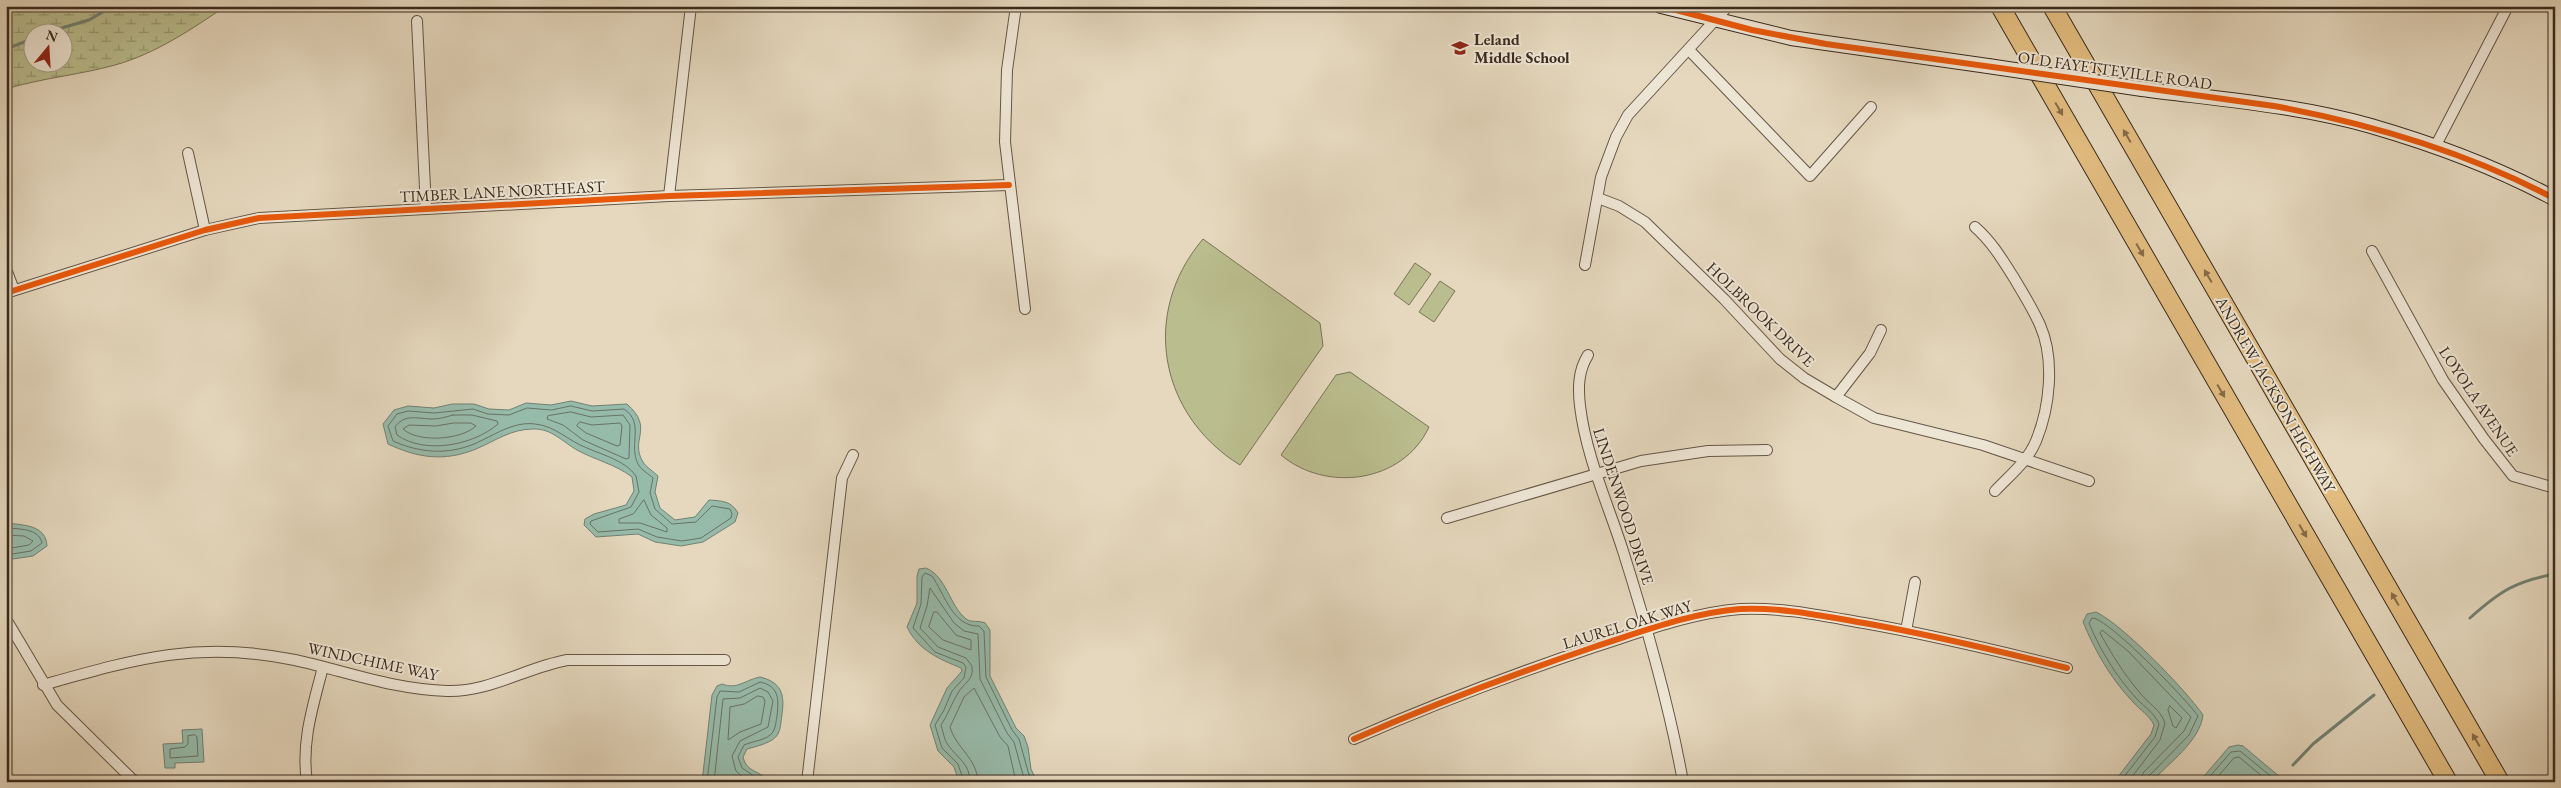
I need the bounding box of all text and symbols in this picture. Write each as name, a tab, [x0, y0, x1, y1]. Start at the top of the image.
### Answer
north arrow	[22, 22, 72, 72]
text: N	[44, 25, 61, 46]
place label: Leland Middle School	[1474, 29, 1570, 68]
school or university icon: Leland Middle School	[1450, 38, 1470, 58]
street label: OLD FAYETTEVILLE ROAD	[2017, 46, 2213, 95]
one-way arrow	[2055, 102, 2063, 117]
one-way arrow	[2122, 129, 2131, 142]
street label: TIMBER LANE NORTHEAST	[399, 176, 605, 207]
one-way arrow	[2136, 242, 2144, 257]
street label: HOLBROOK DRIVE	[1702, 257, 1819, 371]
one-way arrow	[2204, 269, 2212, 284]
street label: ANDREW JACKSON HIGHWAY	[2210, 292, 2341, 497]
street label: LOYOLA AVENUE	[2434, 342, 2523, 460]
one-way arrow	[2217, 384, 2226, 397]
street label: LINDENWOOD DRIVE	[1588, 425, 1659, 587]
one-way arrow	[2298, 525, 2307, 538]
one-way arrow	[2390, 592, 2399, 605]
street label: LAUREL OAK WAY	[1560, 595, 1695, 654]
street label: WINDCHIME WAY	[306, 637, 441, 686]
one-way arrow	[2472, 732, 2480, 747]

